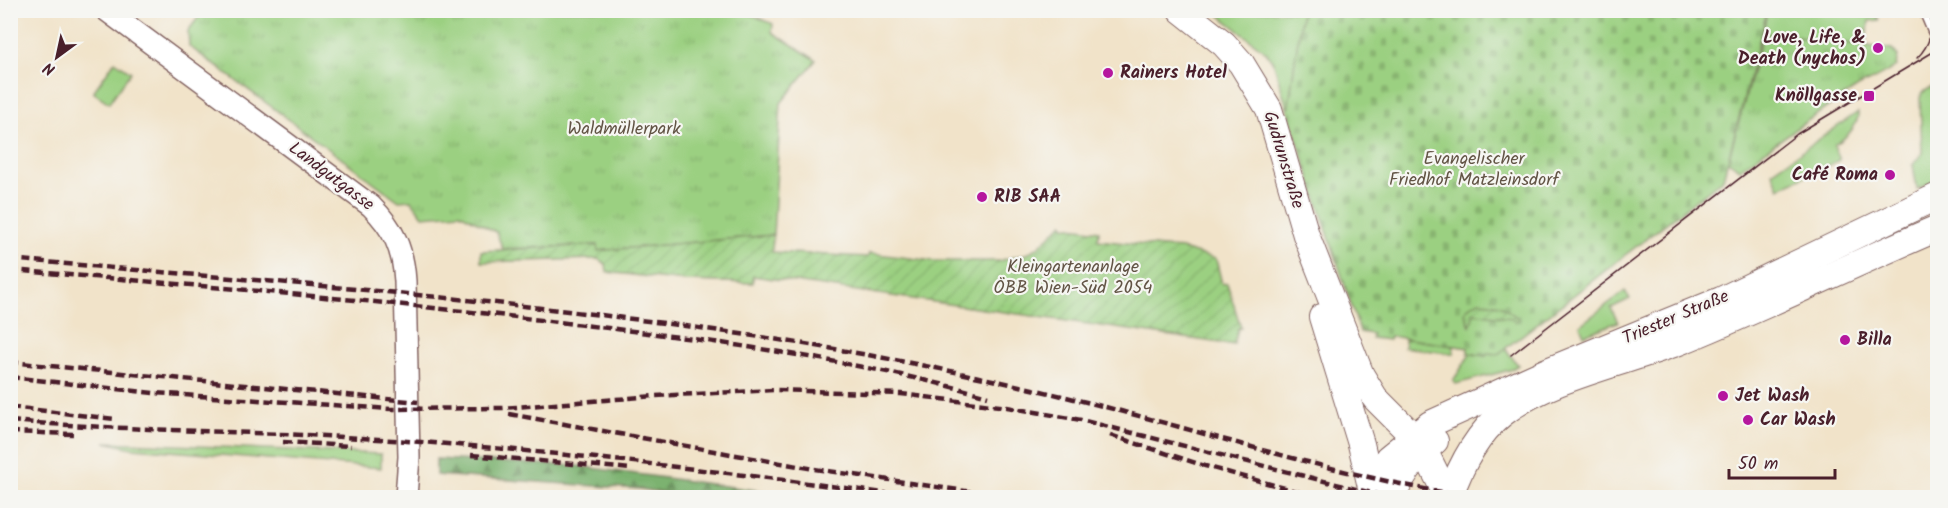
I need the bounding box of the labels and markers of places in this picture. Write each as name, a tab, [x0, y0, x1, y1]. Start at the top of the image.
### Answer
place label: Love, Life, & Death (nychos)	[1738, 24, 1866, 74]
marker: Love, Life, & Death (nychos)	[1871, 41, 1885, 55]
place label: Rainers Hotel	[1120, 59, 1227, 88]
marker: Rainers Hotel	[1101, 66, 1115, 80]
place label: Knöllgasse	[1775, 82, 1857, 111]
marker: Knöllgasse	[1862, 89, 1876, 103]
place label: Café Roma	[1792, 161, 1878, 190]
marker: Café Roma	[1883, 168, 1897, 182]
place label: RIB SAA	[994, 183, 1061, 212]
marker: RIB SAA	[975, 190, 989, 204]
place label: Billa	[1857, 326, 1892, 355]
marker: Billa	[1838, 333, 1852, 347]
place label: Jet Wash	[1735, 382, 1809, 411]
marker: Jet Wash	[1716, 389, 1730, 403]
place label: Car Wash	[1760, 406, 1836, 435]
marker: Car Wash	[1741, 413, 1755, 427]

